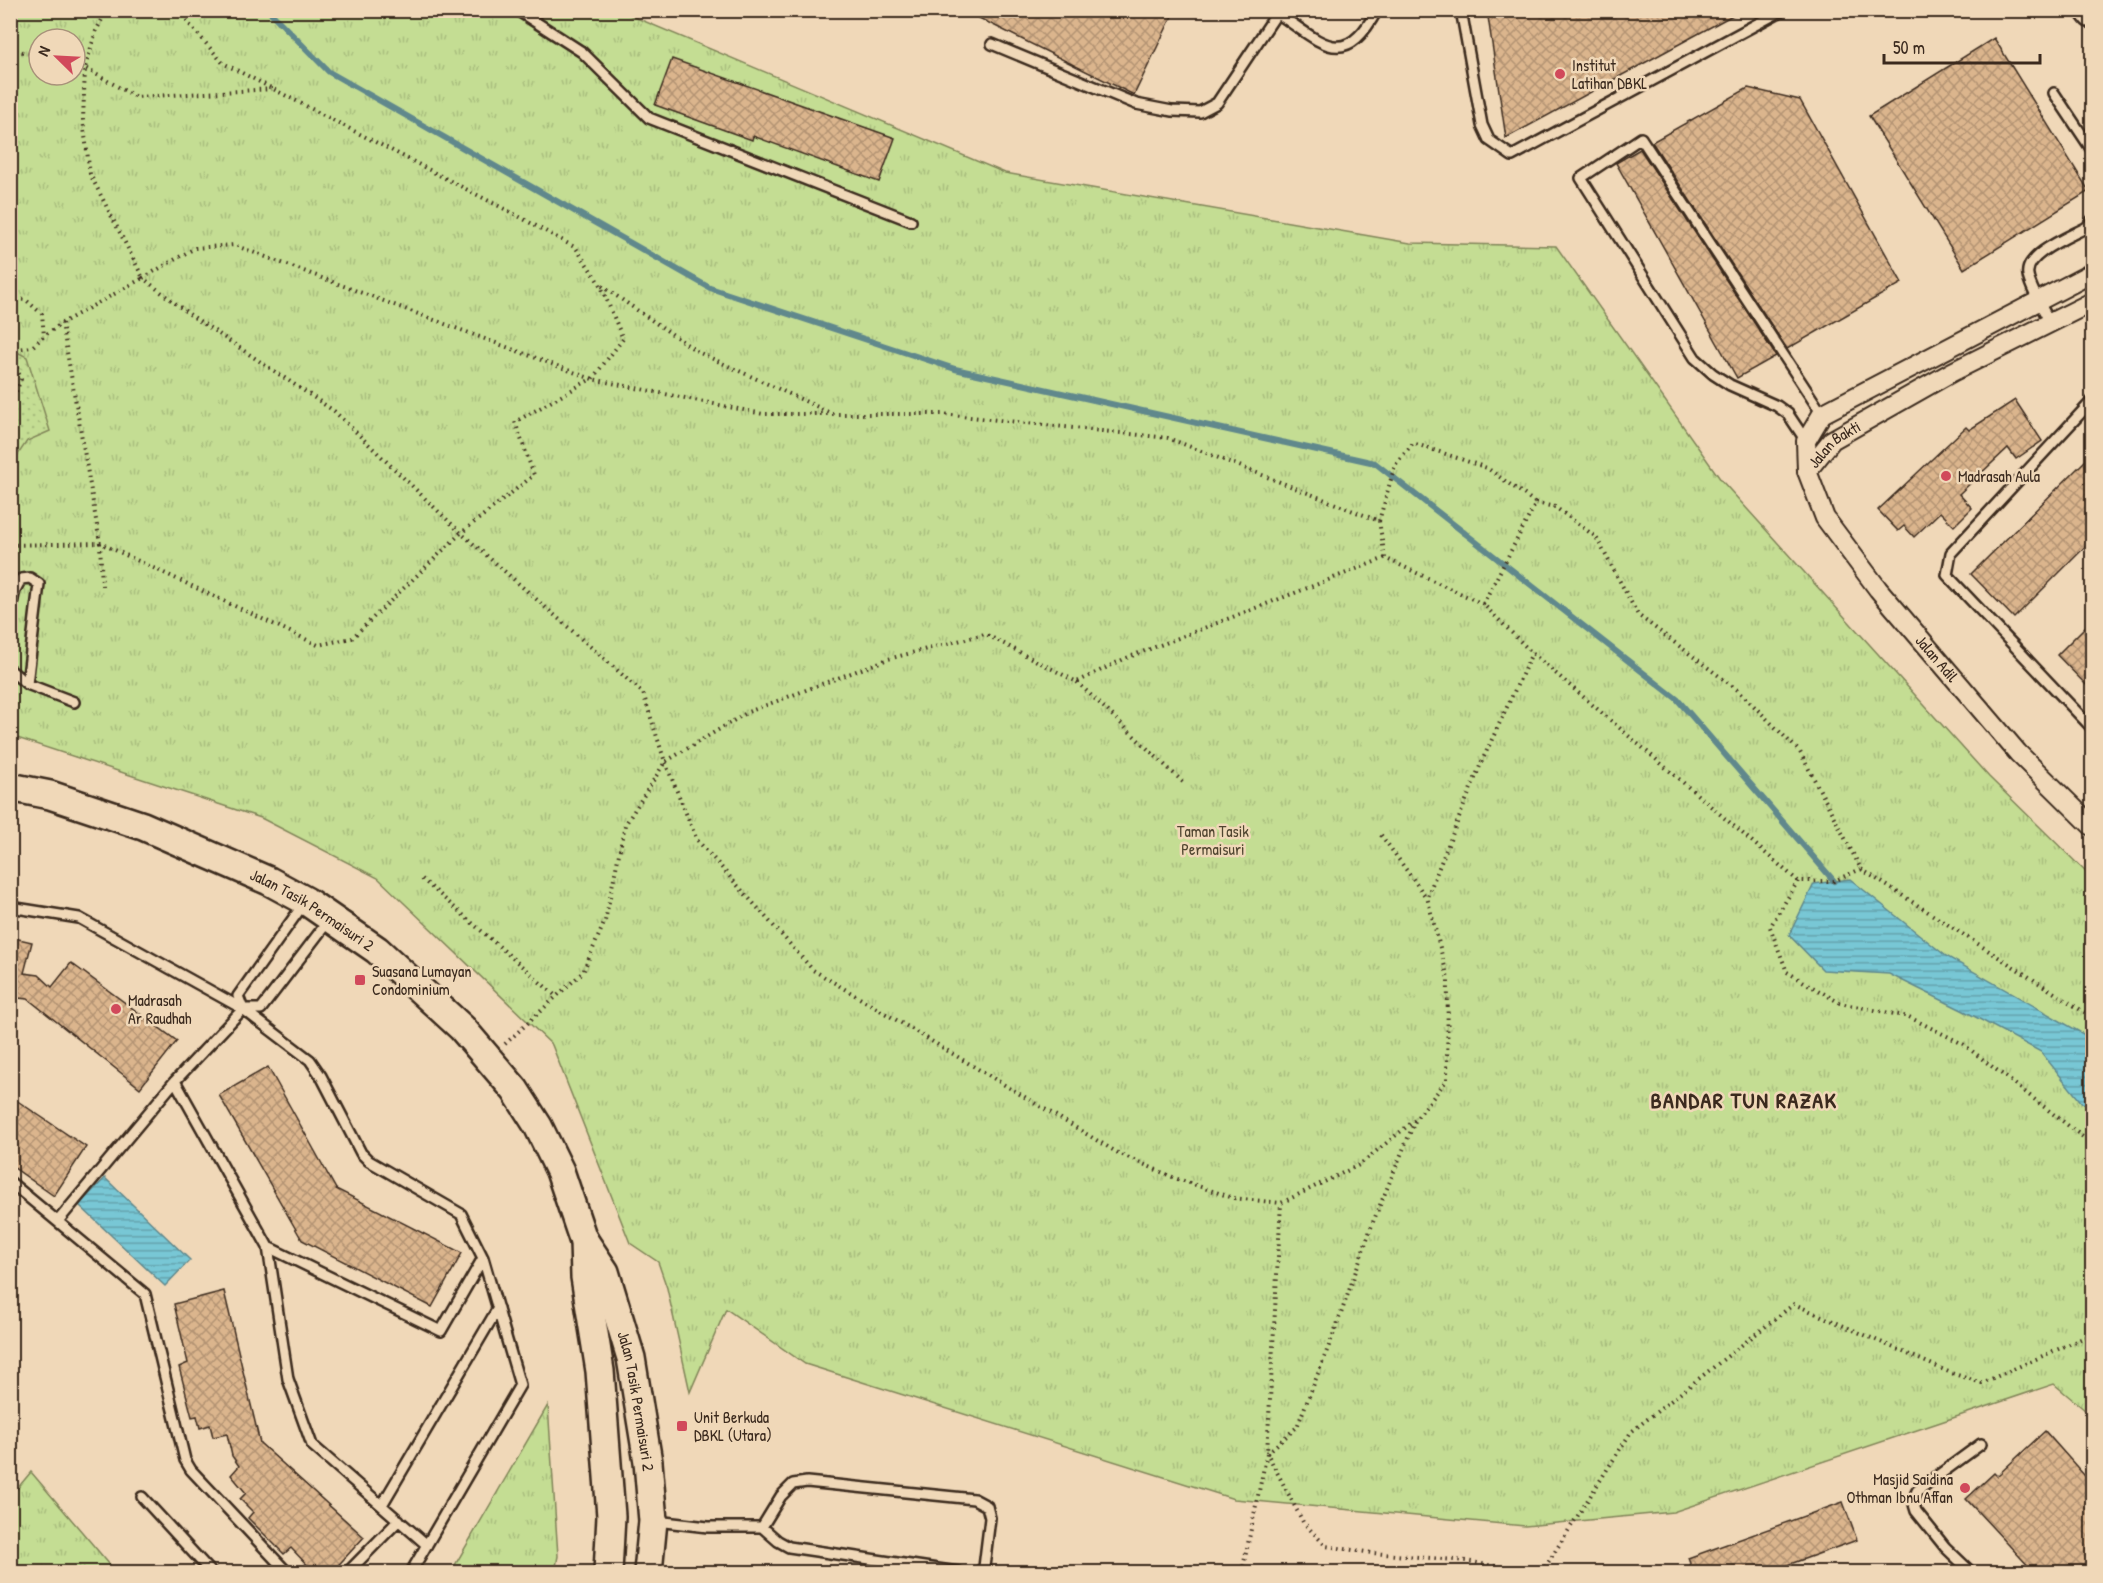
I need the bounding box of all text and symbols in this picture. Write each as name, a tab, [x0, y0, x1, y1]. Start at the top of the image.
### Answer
north arrow	[27, 27, 87, 87]
scale bar	[1884, 27, 2040, 65]
text: 50 m	[1893, 35, 1925, 60]
text: N	[32, 42, 55, 59]
place label: Institut Latihan DBKL	[1572, 54, 1647, 94]
marker: Institut Latihan DBKL	[1553, 67, 1567, 81]
street label: Jalan Bakti	[1803, 415, 1864, 472]
place label: Madrasah Aula	[1958, 465, 2040, 487]
marker: Madrasah Aula	[1939, 469, 1953, 483]
street label: Jalan Adil	[1911, 630, 1964, 687]
park label: Taman Tasik Permaisuri	[1177, 820, 1249, 860]
street label: Jalan Tasik Permaisuri 2	[247, 863, 379, 956]
place label: Suasana Lumayan Condominium	[372, 960, 471, 1000]
marker: Suasana Lumayan Condominium	[353, 973, 367, 987]
place label: Madrasah Ar Raudhah	[128, 989, 192, 1029]
marker: Madrasah Ar Raudhah	[109, 1002, 123, 1016]
district label: BANDAR TUN RAZAK	[1650, 1085, 1838, 1115]
street label: Jalan Tasik Permaisuri 2	[612, 1328, 660, 1472]
place label: Unit Berkuda DBKL (Utara)	[694, 1406, 772, 1446]
marker: Unit Berkuda DBKL (Utara)	[675, 1419, 689, 1433]
place label: Masjid Saidina Othman Ibnu Affan	[1846, 1468, 1953, 1508]
marker: Masjid Saidina Othman Ibnu Affan	[1958, 1481, 1972, 1495]

